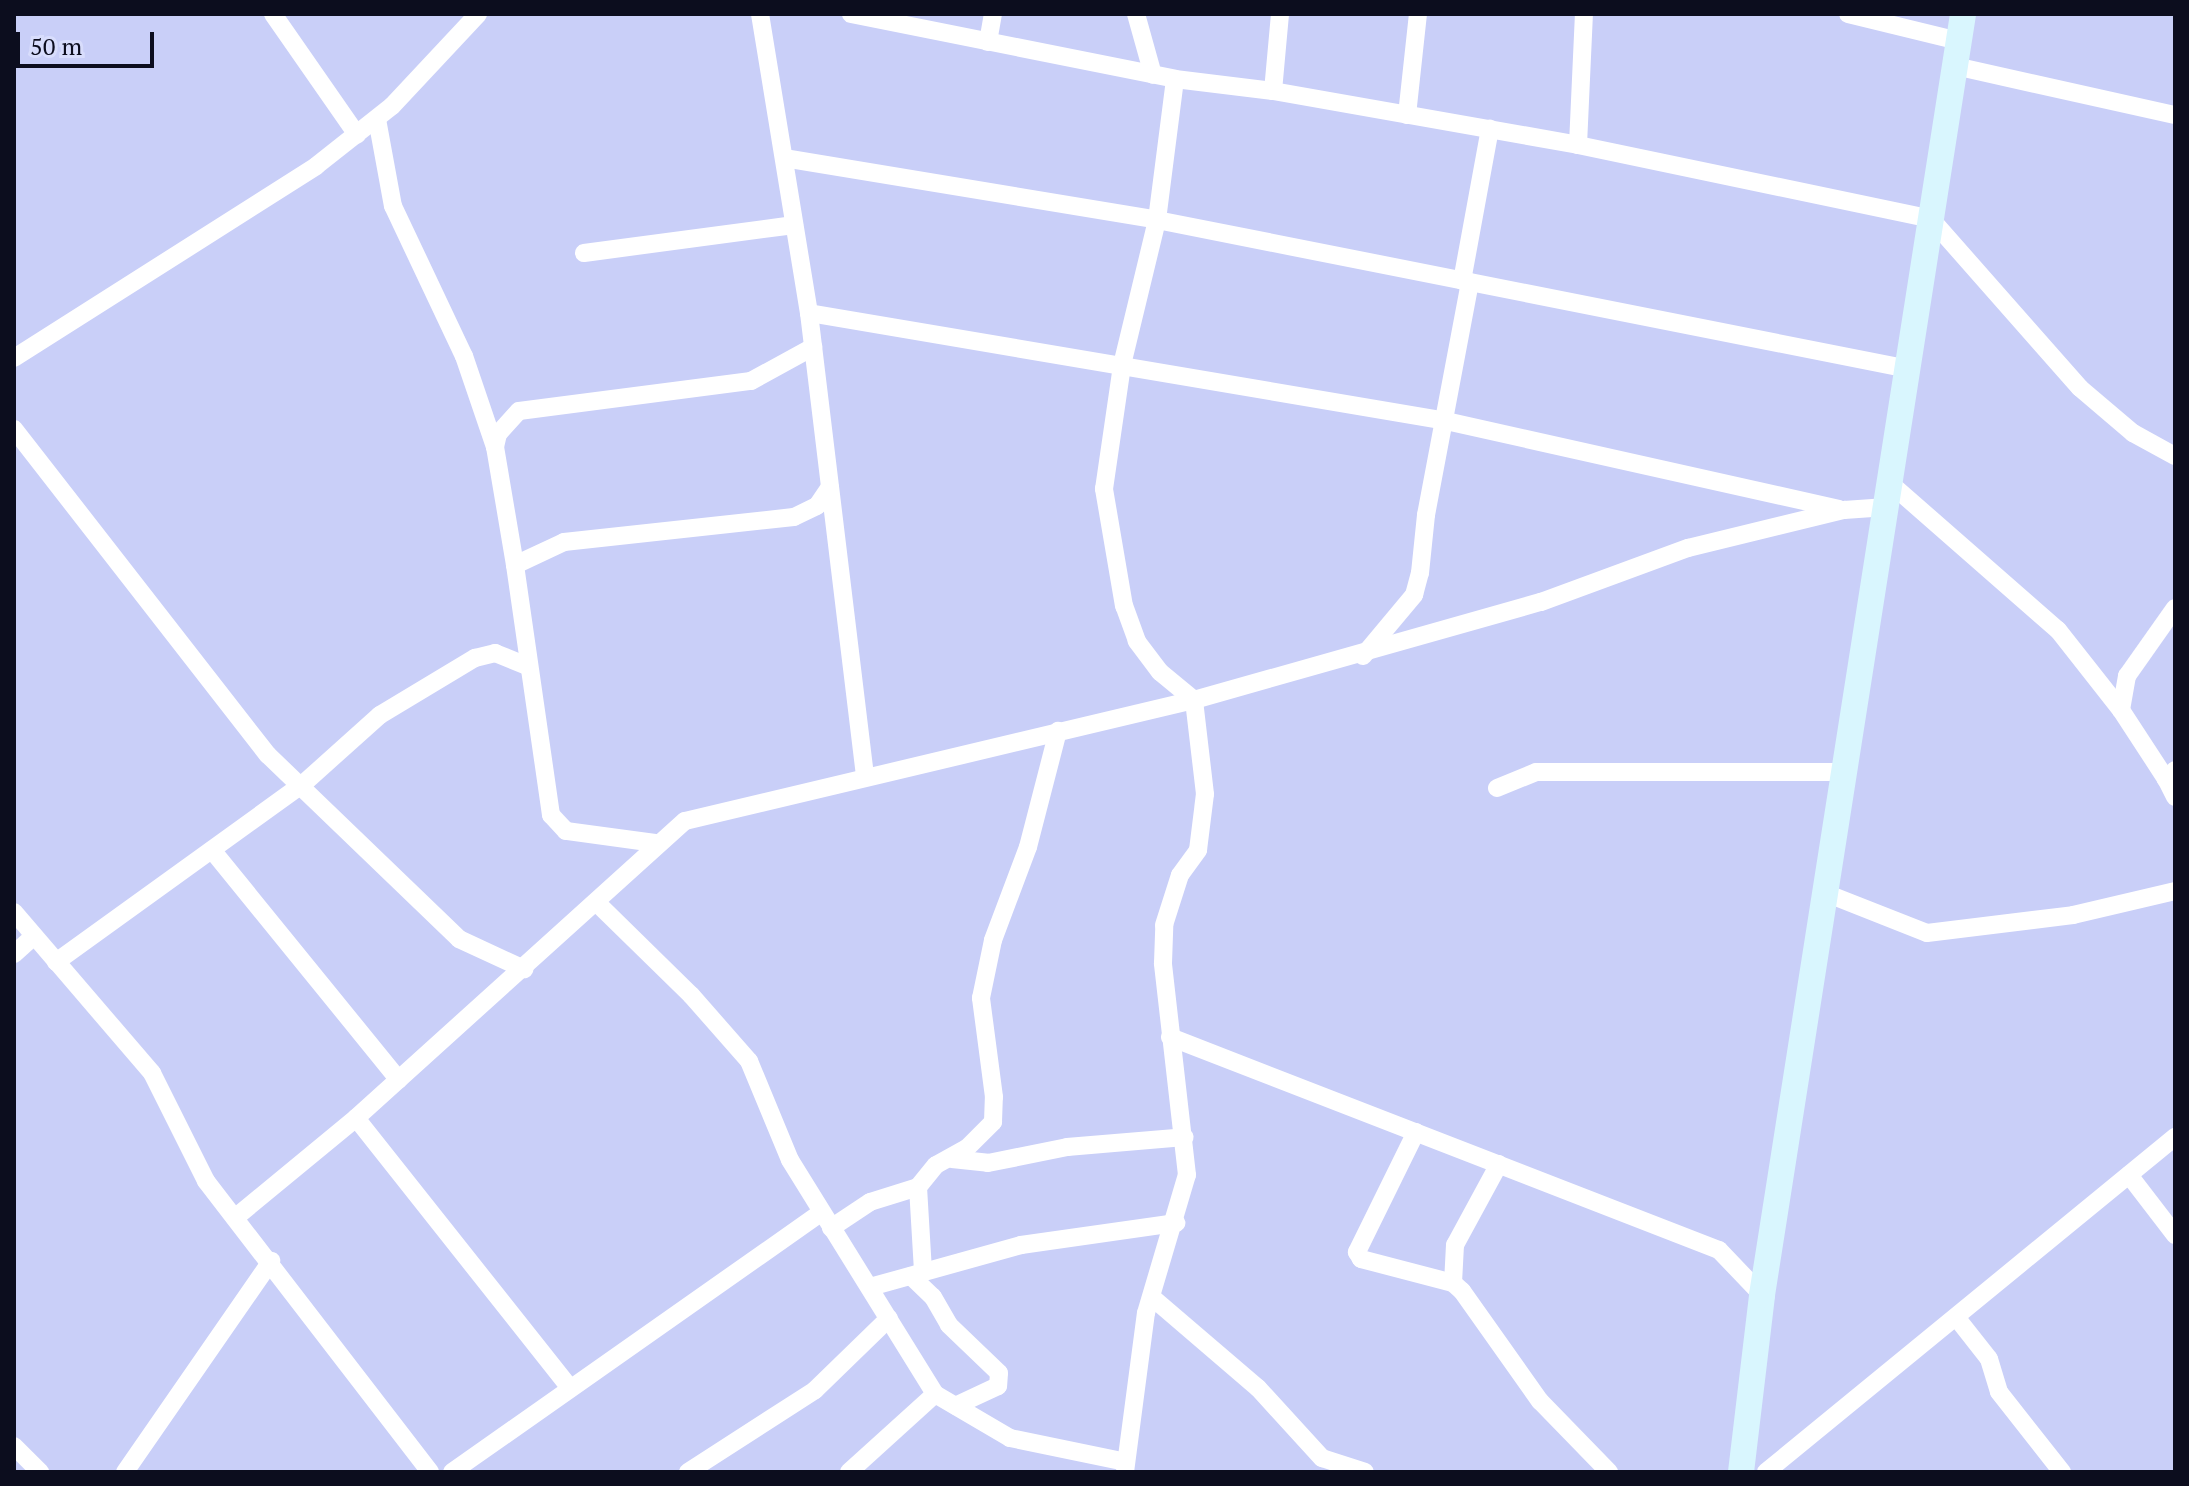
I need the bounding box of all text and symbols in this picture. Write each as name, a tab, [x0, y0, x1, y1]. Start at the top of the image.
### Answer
scale bar	[20, 16, 158, 66]
text: 50 m	[30, 30, 82, 62]

